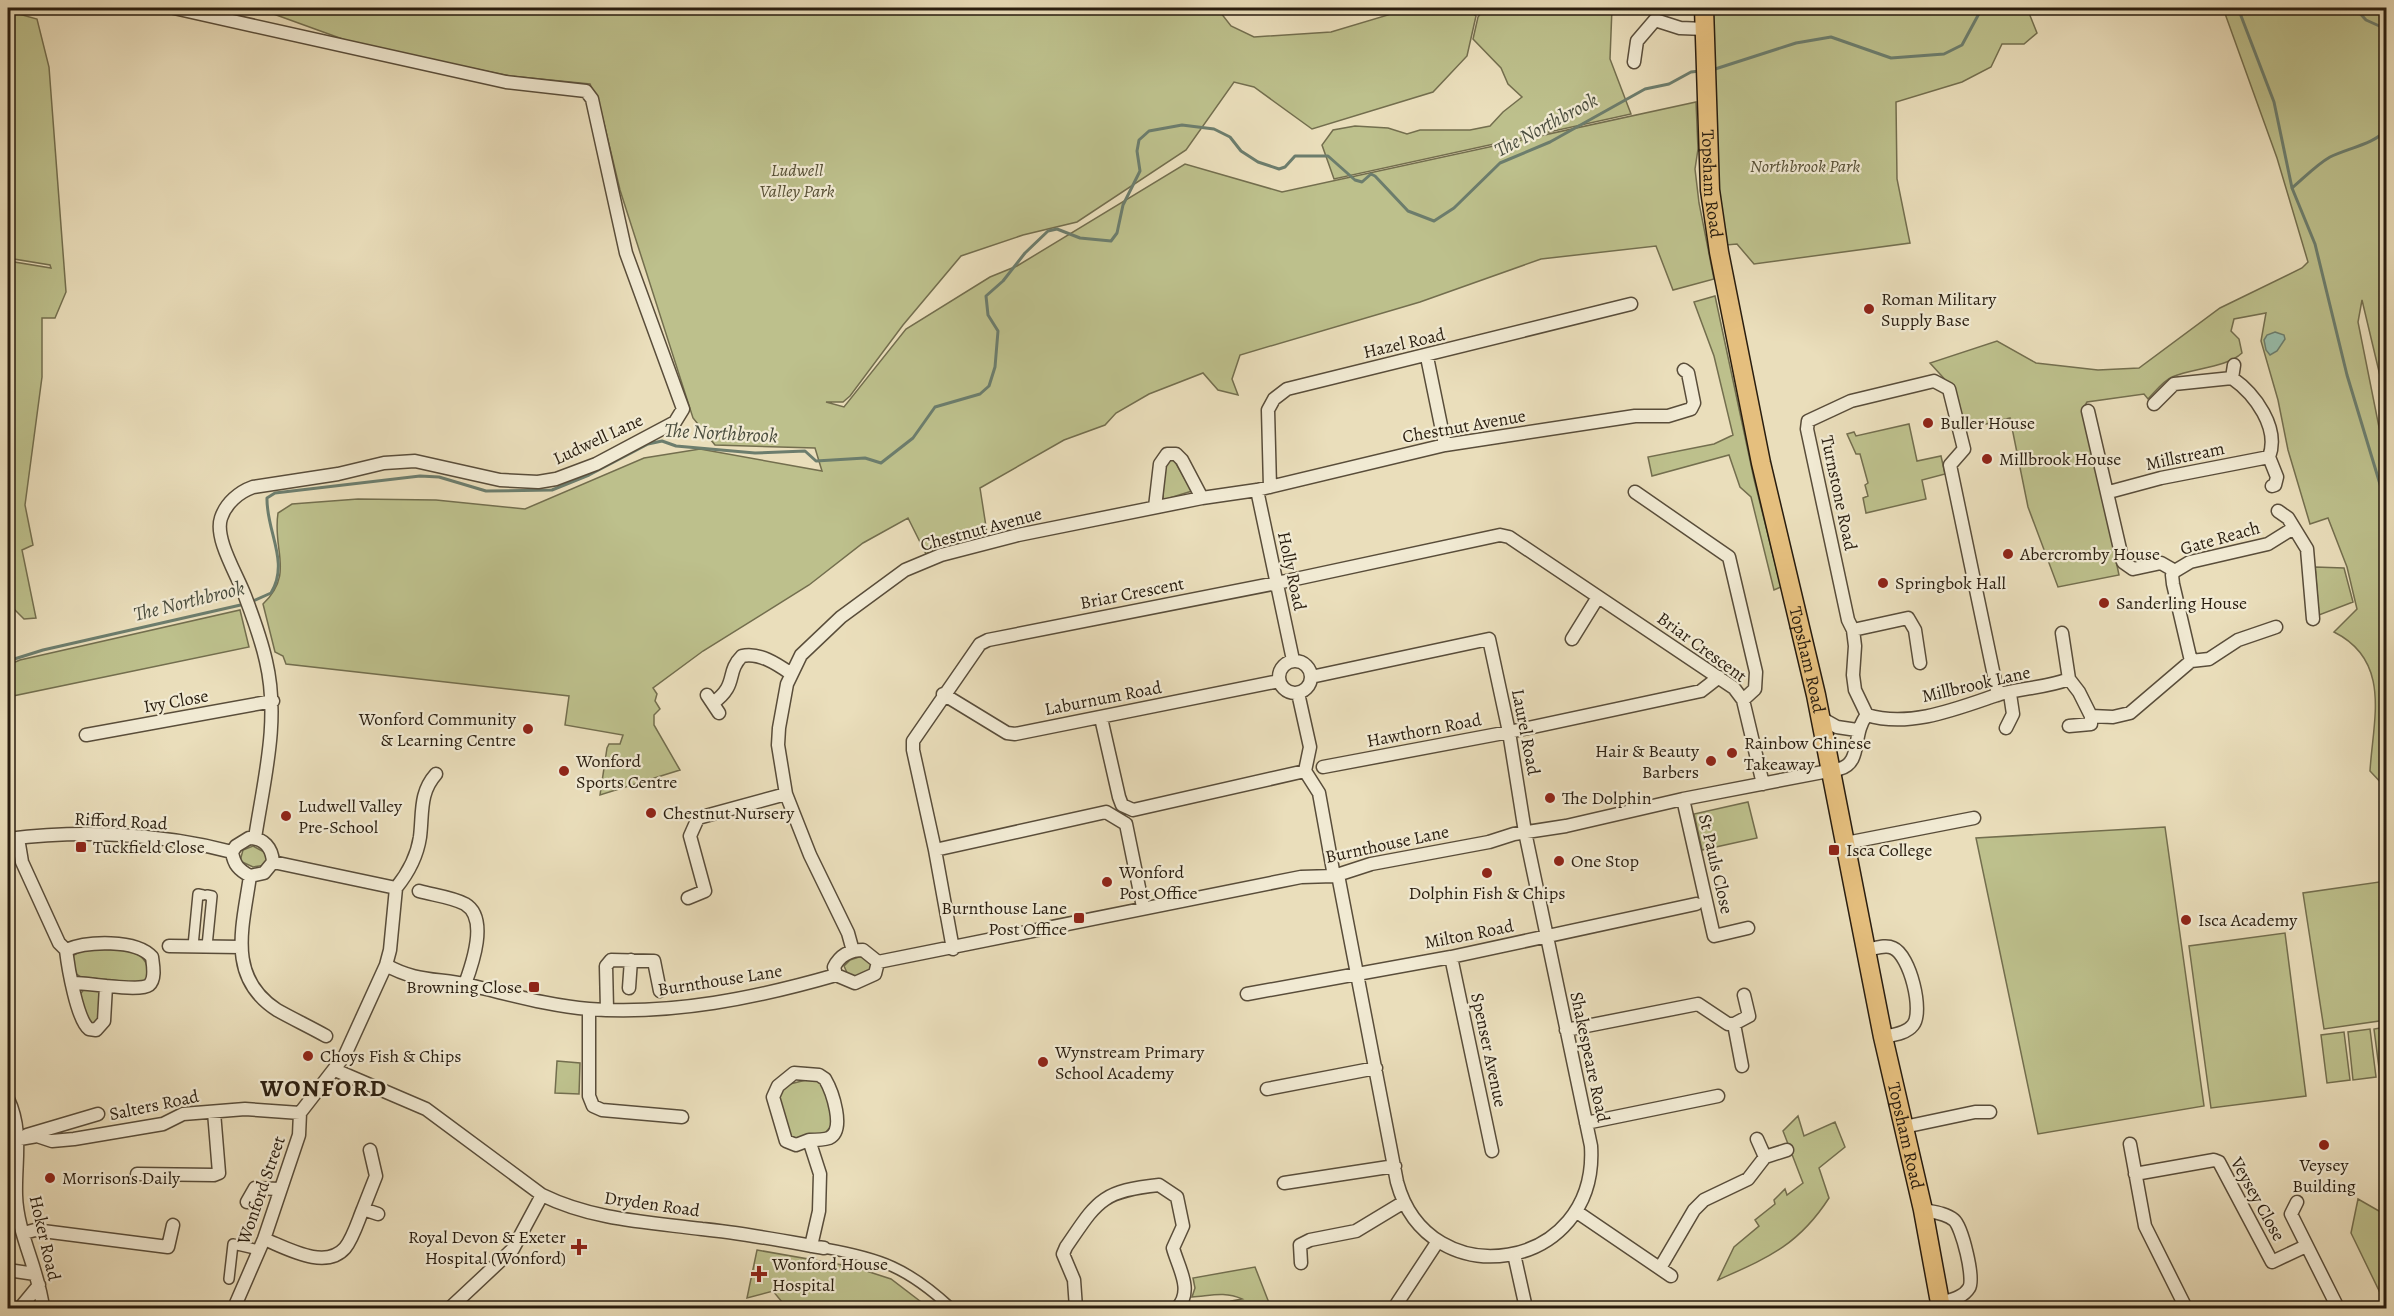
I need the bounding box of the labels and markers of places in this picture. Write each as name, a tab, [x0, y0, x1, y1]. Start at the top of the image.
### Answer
place label: Roman Military Supply Base	[1881, 287, 1997, 332]
marker: Roman Military Supply Base	[1862, 302, 1876, 316]
place label: Buller House	[1940, 411, 2035, 435]
marker: Buller House	[1921, 416, 1935, 430]
place label: Millbrook House	[1999, 447, 2121, 471]
marker: Millbrook House	[1980, 452, 1994, 466]
place label: Abercromby House	[2019, 542, 2160, 566]
marker: Abercromby House	[2001, 547, 2015, 561]
place label: Springbok Hall	[1895, 571, 2007, 595]
marker: Springbok Hall	[1876, 576, 1890, 590]
place label: Sanderling House	[2116, 591, 2247, 615]
marker: Sanderling House	[2097, 596, 2111, 610]
place label: Wonford Community & Learning Centre	[358, 707, 517, 752]
marker: Wonford Community & Learning Centre	[521, 722, 535, 736]
place label: Rainbow Chinese Takeaway	[1744, 731, 1871, 776]
place label: Hair & Beauty Barbers	[1595, 739, 1700, 784]
marker: Rainbow Chinese Takeaway	[1725, 746, 1739, 760]
place label: Wonford Sports Centre	[575, 749, 677, 794]
marker: Hair & Beauty Barbers	[1704, 754, 1718, 768]
marker: Wonford Sports Centre	[557, 764, 571, 778]
place label: The Dolphin	[1562, 786, 1652, 810]
marker: The Dolphin	[1543, 791, 1557, 805]
place label: Ludwell Valley Pre-School	[298, 794, 403, 839]
place label: Chestnut Nursery	[663, 801, 795, 825]
marker: Chestnut Nursery	[644, 806, 658, 820]
marker: Ludwell Valley Pre-School	[279, 809, 293, 823]
place label: Tuckfield Close	[93, 835, 205, 859]
place label: Isca College	[1846, 838, 1932, 862]
marker: Tuckfield Close	[74, 840, 88, 854]
marker: Isca College	[1827, 843, 1841, 857]
place label: One Stop	[1571, 849, 1639, 873]
marker: One Stop	[1552, 854, 1566, 868]
place label: Wonford Post Office	[1118, 860, 1198, 905]
marker: Dolphin Fish & Chips	[1480, 866, 1494, 880]
marker: Wonford Post Office	[1100, 875, 1114, 889]
place label: Dolphin Fish & Chips	[1409, 881, 1565, 905]
place label: Burnthouse Lane Post Office	[941, 896, 1067, 941]
place label: Isca Academy	[2198, 908, 2298, 932]
marker: Burnthouse Lane Post Office	[1072, 911, 1086, 925]
marker: Isca Academy	[2179, 913, 2193, 927]
place label: Browning Close	[406, 975, 522, 999]
marker: Browning Close	[527, 980, 541, 994]
place label: Wynstream Primary School Academy	[1054, 1040, 1205, 1085]
place label: Choys Fish & Chips	[320, 1044, 462, 1068]
marker: Choys Fish & Chips	[301, 1049, 315, 1063]
marker: Wynstream Primary School Academy	[1036, 1055, 1050, 1069]
marker: Veysey Building	[2317, 1138, 2331, 1152]
place label: Veysey Building	[2292, 1153, 2356, 1198]
place label: Morrisons Daily	[62, 1166, 181, 1190]
marker: Morrisons Daily	[43, 1171, 57, 1185]
place label: Royal Devon & Exeter Hospital (Wonford)	[408, 1225, 566, 1270]
marker: Royal Devon & Exeter Hospital (Wonford)	[570, 1238, 588, 1256]
place label: Wonford House Hospital	[771, 1252, 888, 1297]
marker: Wonford House Hospital	[750, 1265, 768, 1283]

